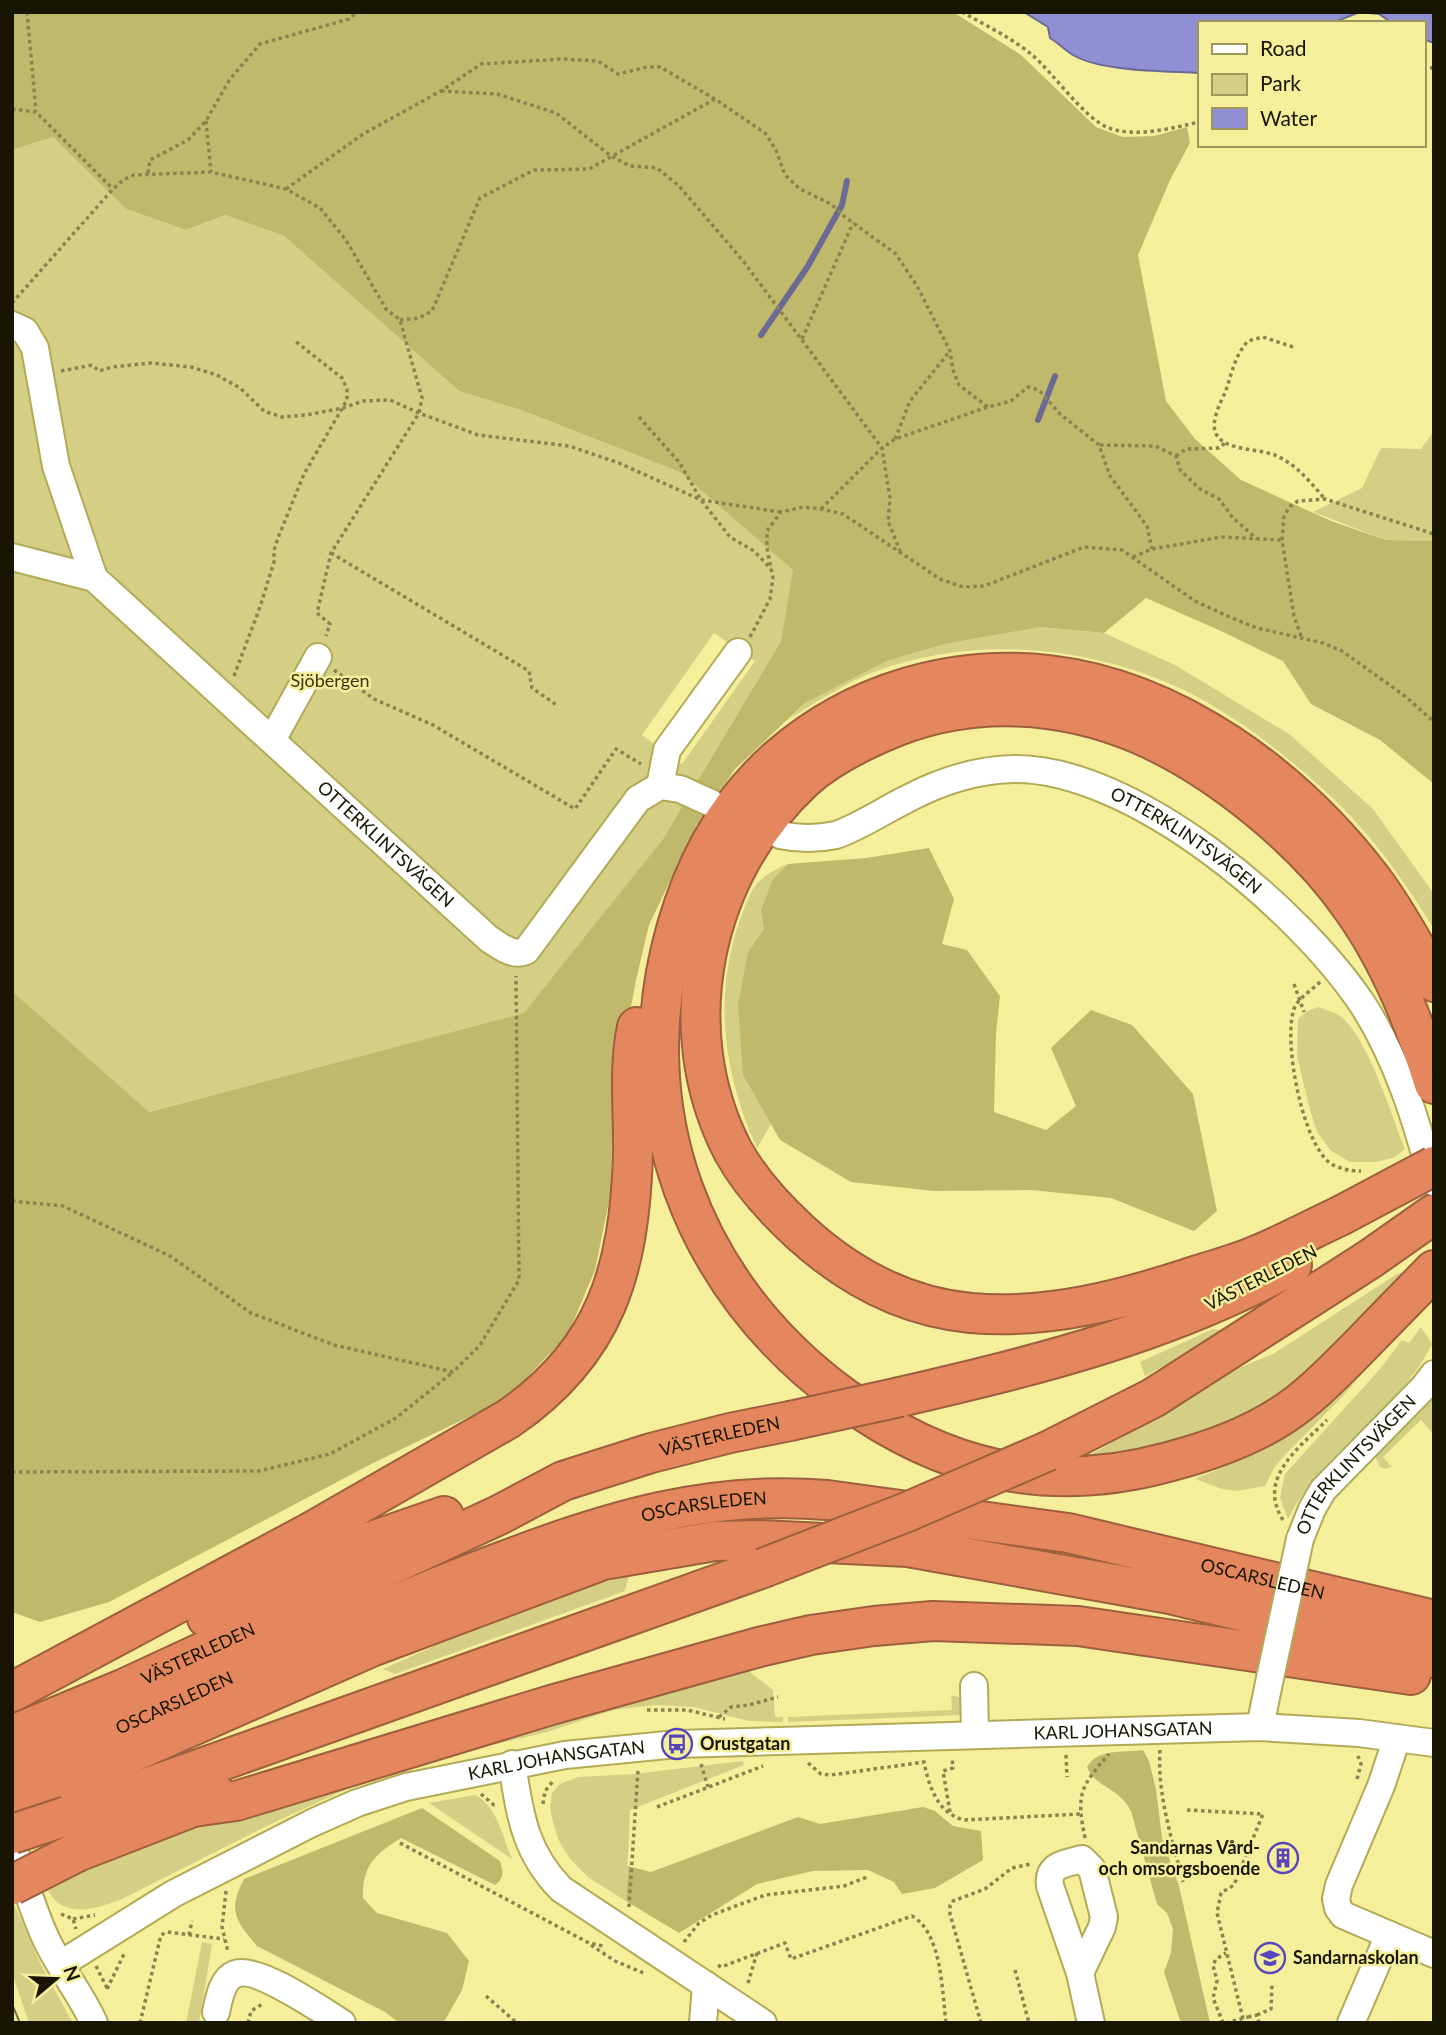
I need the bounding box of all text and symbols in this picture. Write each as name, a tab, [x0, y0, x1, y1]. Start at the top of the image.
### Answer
legend	[1198, 21, 1425, 147]
text: Road	[1260, 35, 1307, 60]
text: Park	[1260, 70, 1301, 95]
text: Water	[1260, 105, 1317, 130]
park label: Sjöbergen	[291, 669, 369, 691]
street label: OTTERKLINTSVÄGEN	[313, 776, 459, 912]
street label: OTTERKLINTSVÄGEN	[1107, 782, 1267, 898]
street label: VÄSTERLEDEN	[1201, 1239, 1320, 1315]
street label: OTTERKLINTSVÄGEN	[1291, 1390, 1420, 1538]
street label: VÄSTERLEDEN	[657, 1411, 782, 1460]
street label: OSCARSLEDEN	[639, 1486, 767, 1526]
street label: OSCARSLEDEN	[1198, 1553, 1327, 1604]
street label: VÄSTERLEDEN	[137, 1617, 258, 1689]
street label: OSCARSLEDEN	[112, 1666, 236, 1739]
street label: KARL JOHANSGATAN	[1033, 1716, 1213, 1744]
bus stop icon: Orustgatan	[660, 1727, 694, 1761]
place label: Orustgatan	[700, 1732, 790, 1754]
street label: KARL JOHANSGATAN	[466, 1735, 646, 1784]
place label: Sandarnas Vård- och omsorgsboende	[1099, 1836, 1260, 1879]
building icon: Sandarnas Vård- och omsorgsboende	[1266, 1841, 1300, 1875]
school or university icon: Sandarnaskolan	[1253, 1941, 1287, 1975]
north arrow	[21, 1944, 91, 2014]
place label: Sandarnaskolan	[1293, 1946, 1419, 1968]
text: N	[59, 1963, 86, 1984]

